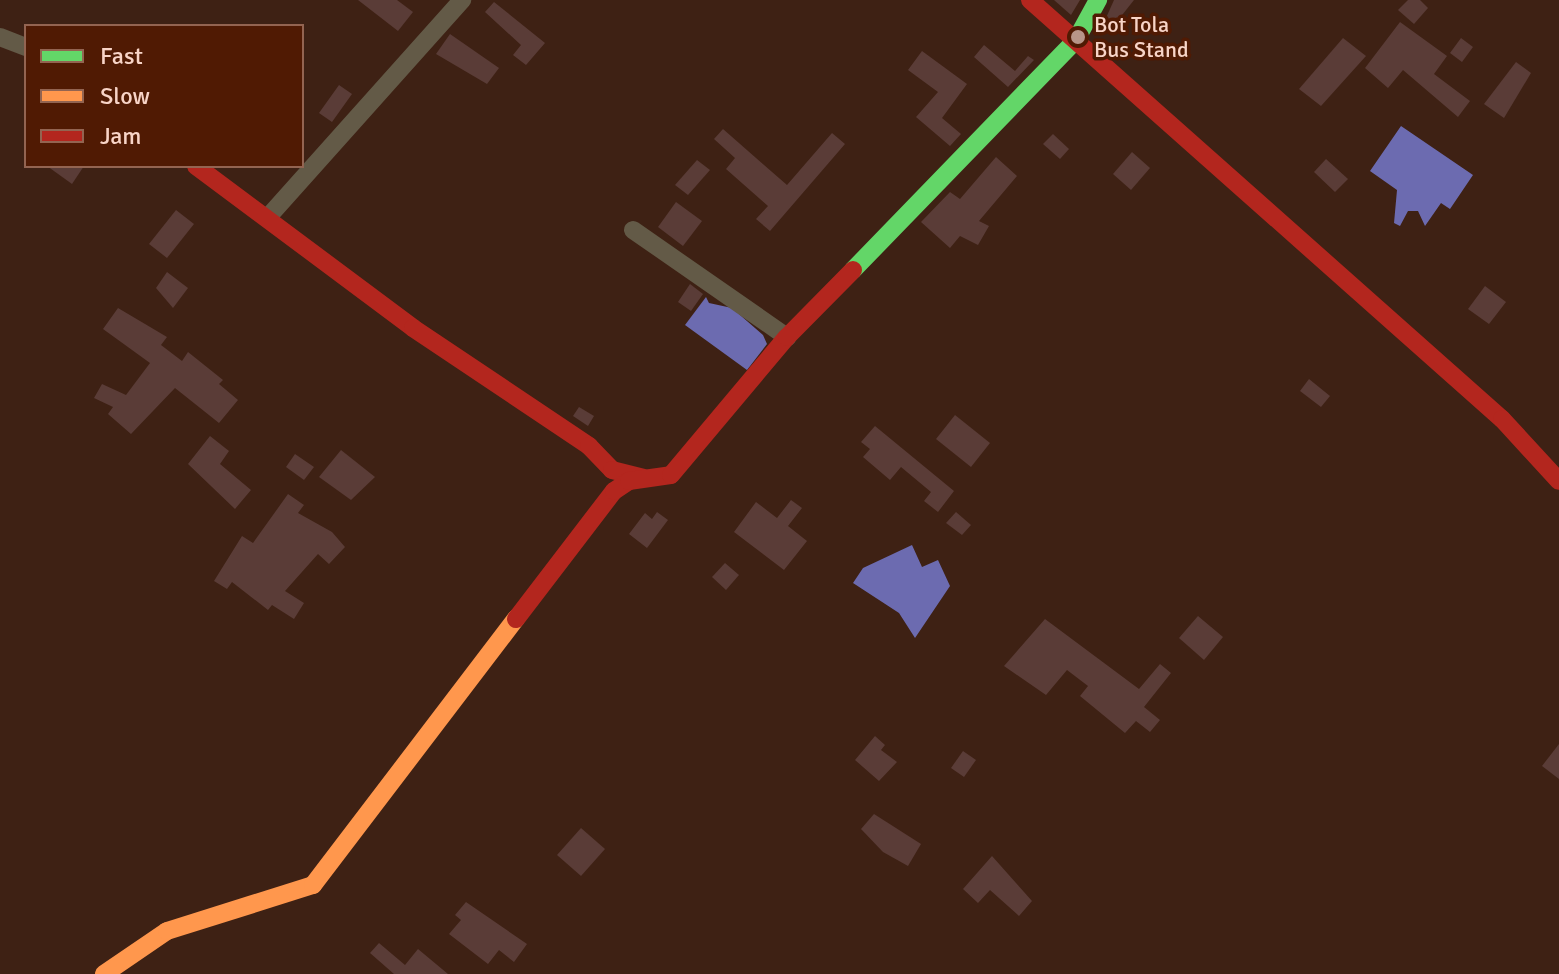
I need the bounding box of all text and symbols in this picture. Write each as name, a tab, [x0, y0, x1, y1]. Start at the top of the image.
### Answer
place label: Bot Tola Bus Stand	[1094, 11, 1189, 62]
legend	[24, 24, 304, 168]
marker: Bot Tola Bus Stand	[1069, 28, 1087, 46]
text: Fast	[100, 41, 143, 71]
text: Slow	[100, 81, 150, 111]
text: Jam	[100, 121, 141, 151]

